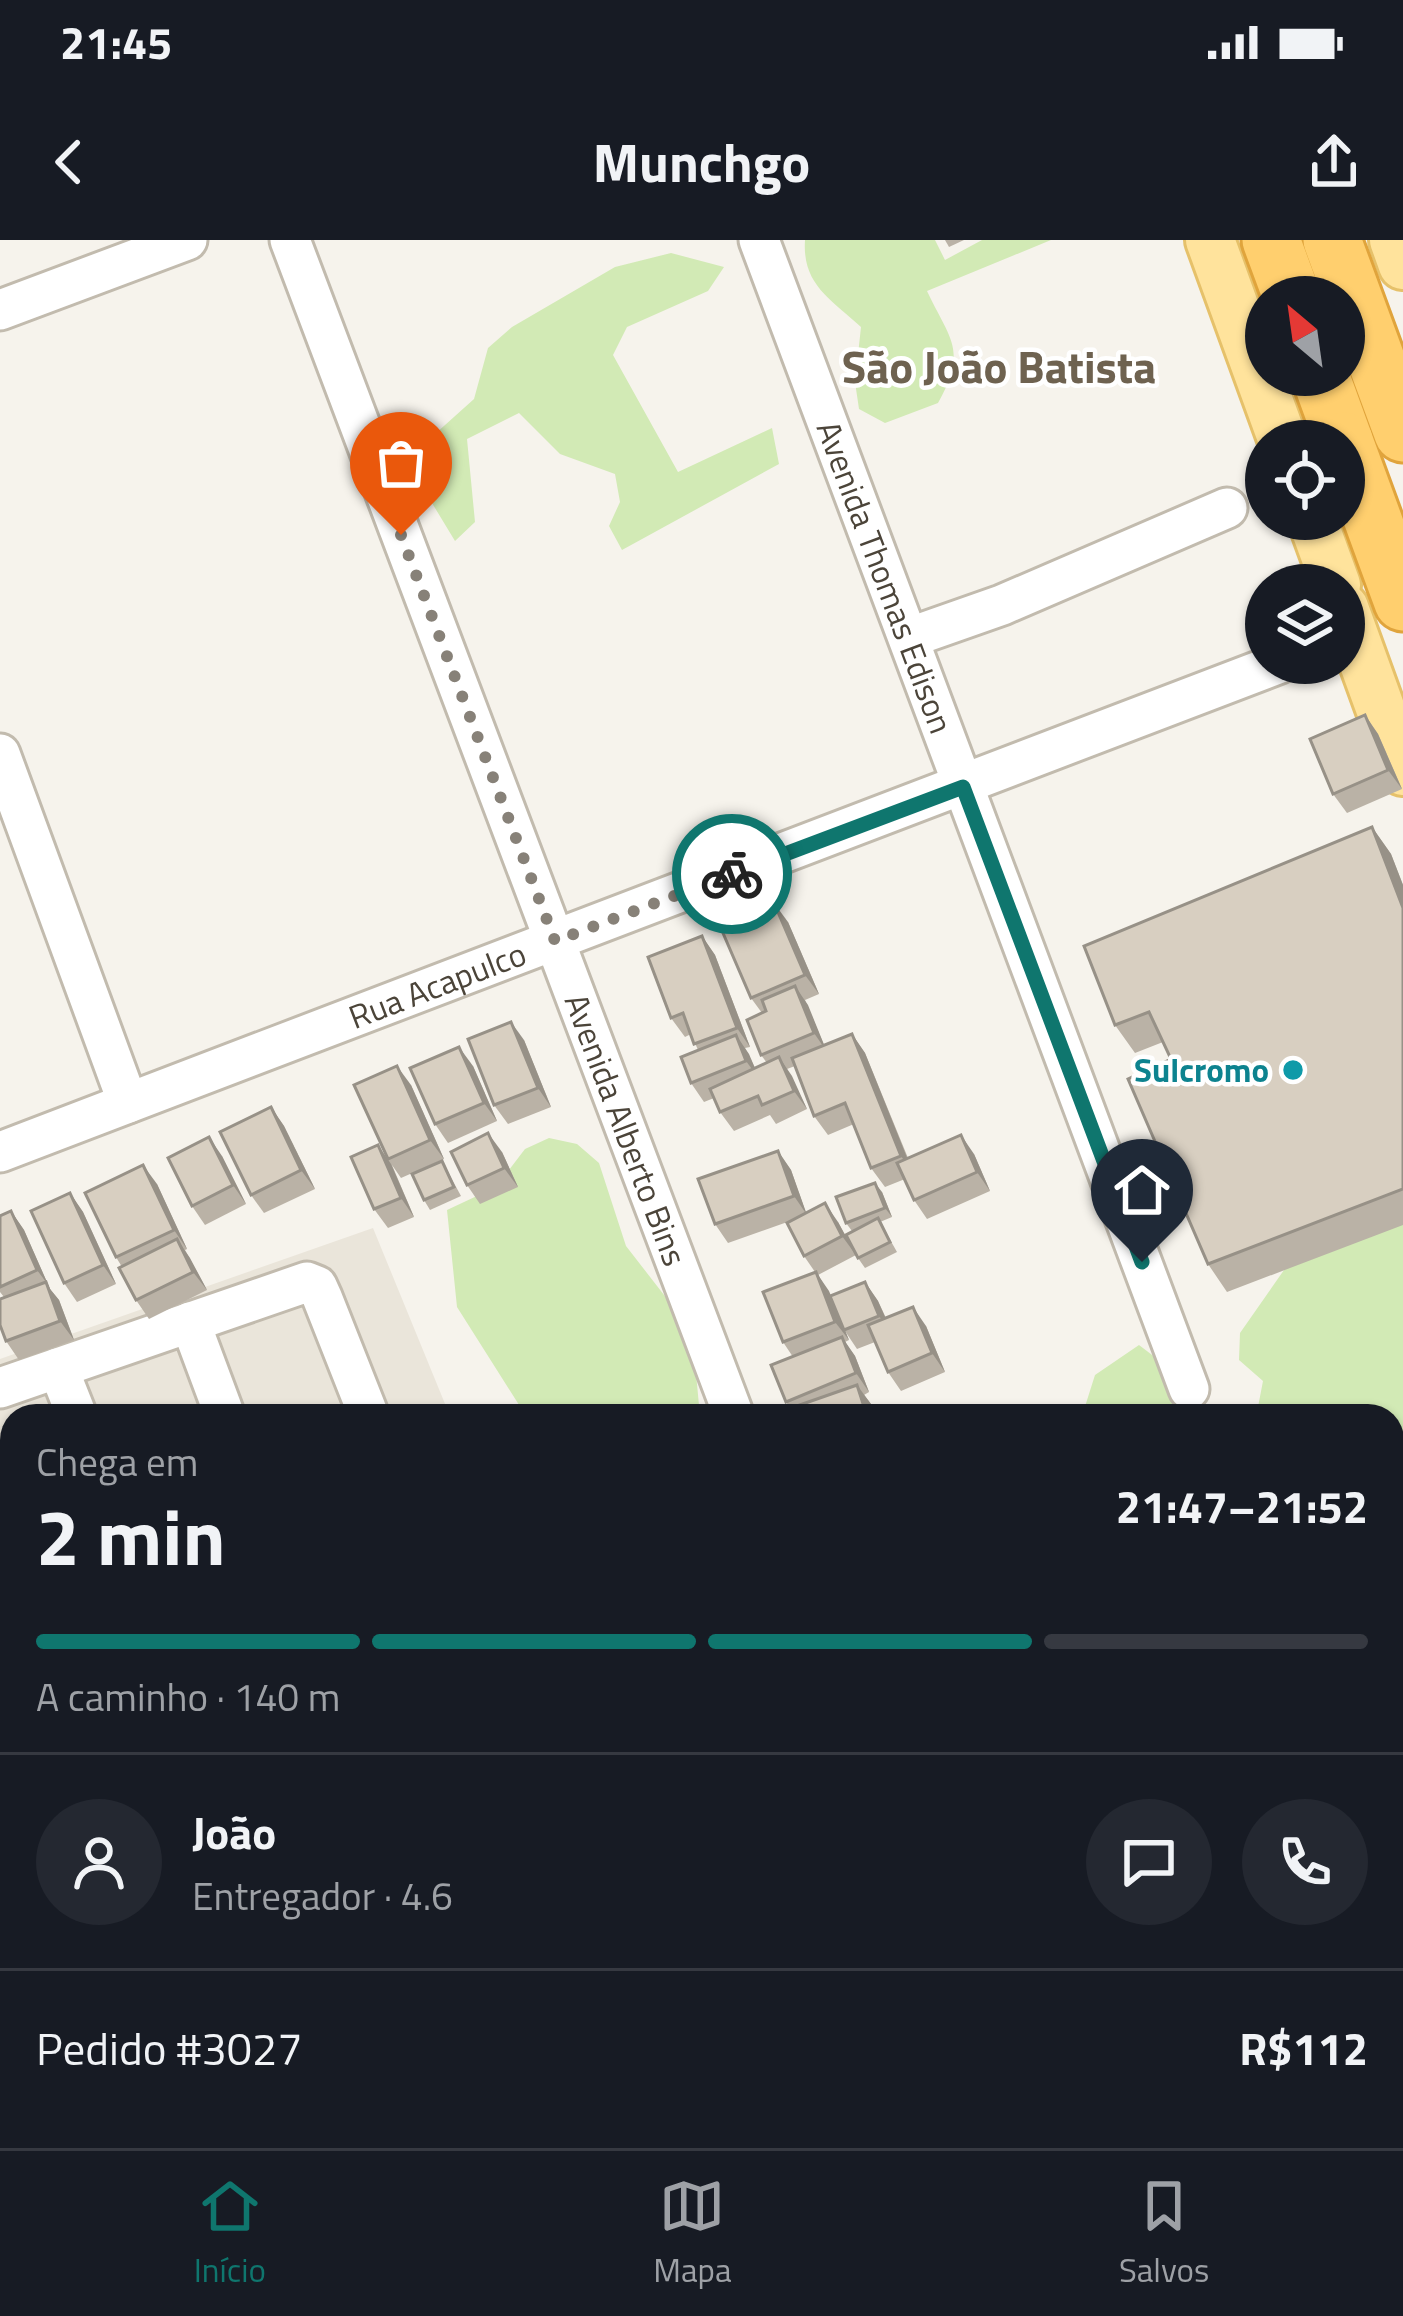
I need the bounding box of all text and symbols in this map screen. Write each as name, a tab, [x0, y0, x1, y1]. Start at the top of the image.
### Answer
text: 21:45	[60, 8, 172, 76]
text: Munchgo	[593, 121, 810, 203]
icon: back	[36, 129, 102, 195]
icon: share	[1301, 129, 1367, 195]
north arrow	[1245, 276, 1365, 396]
map controls	[1245, 276, 1365, 684]
district label: São João Batista	[842, 332, 1156, 400]
pin	[350, 412, 452, 535]
street label: Avenida Thomas Edison	[804, 414, 966, 740]
button: locate	[1245, 420, 1365, 540]
icon: bag	[368, 430, 434, 496]
button: layers	[1245, 564, 1365, 684]
courier	[672, 814, 792, 934]
icon: bike	[699, 841, 765, 907]
street label: Rua Acapulco	[341, 928, 533, 1042]
street label: Avenida Alberto Bins	[552, 986, 700, 1273]
place label: Sulcromo	[1134, 1045, 1269, 1095]
marker: Sulcromo	[1280, 1057, 1306, 1083]
pin	[1091, 1139, 1193, 1262]
icon: home	[1109, 1157, 1175, 1223]
text: Chega em	[36, 1432, 198, 1491]
text: 21:47–21:52	[1116, 1472, 1368, 1540]
text: 2 min	[36, 1477, 226, 1595]
text: A caminho · 140 m	[36, 1667, 340, 1726]
text: João	[192, 1798, 276, 1866]
button: person	[36, 1799, 162, 1925]
button: chat	[1086, 1799, 1212, 1925]
button: phone	[1242, 1799, 1368, 1925]
text: Entregador · 4.6	[192, 1866, 453, 1925]
text: Pedido #3027	[36, 2014, 302, 2082]
text: R$112	[1239, 2014, 1368, 2082]
tab: Início	[194, 2173, 266, 2295]
tab: Mapa	[653, 2173, 731, 2295]
tab: Salvos	[1119, 2173, 1209, 2295]

